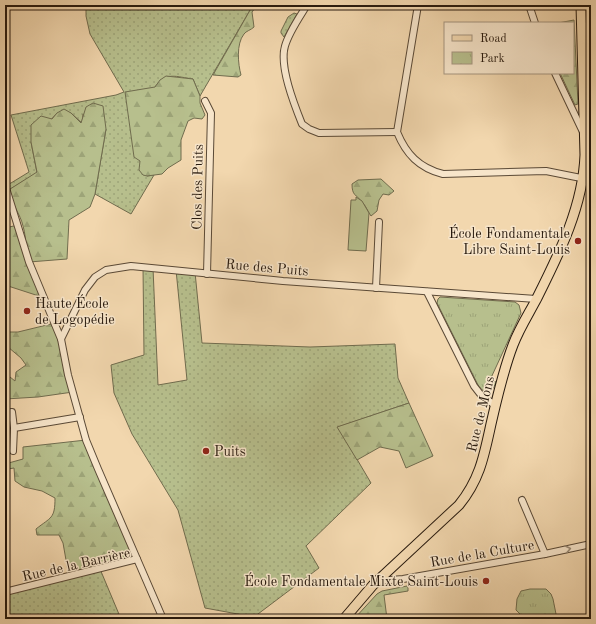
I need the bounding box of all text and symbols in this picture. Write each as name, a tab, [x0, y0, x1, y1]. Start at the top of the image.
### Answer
legend	[444, 22, 574, 74]
text: Road	[480, 33, 507, 45]
text: Park	[480, 53, 505, 65]
street label: Clos des Puits	[190, 144, 206, 230]
place label: École Fondamentale Libre Saint-Louis	[449, 224, 570, 257]
marker: École Fondamentale Libre Saint-Louis	[573, 236, 583, 246]
street label: Rue des Puits	[225, 257, 309, 279]
place label: Haute École de Logopédie	[35, 294, 115, 327]
marker: Haute École de Logopédie	[22, 306, 32, 316]
street label: Rue de Mons	[465, 375, 497, 454]
place label: Puits	[214, 445, 246, 459]
marker: Puits	[201, 446, 211, 456]
street label: Rue de la Culture	[429, 538, 535, 570]
one-way arrow	[564, 545, 571, 553]
street label: Rue de la Barrière	[21, 546, 132, 584]
place label: École Fondamentale Mixte Saint-Louis	[244, 572, 478, 589]
marker: École Fondamentale Mixte Saint-Louis	[481, 576, 491, 586]

